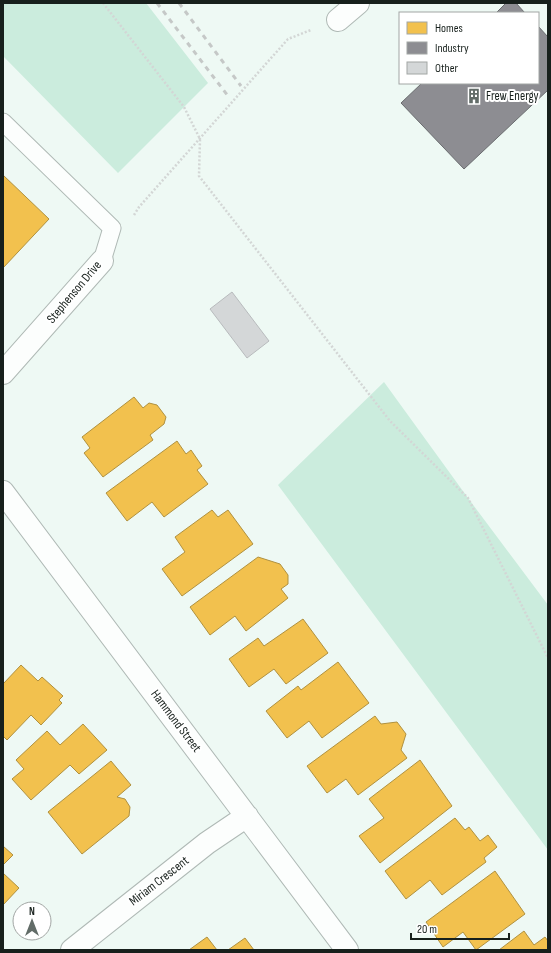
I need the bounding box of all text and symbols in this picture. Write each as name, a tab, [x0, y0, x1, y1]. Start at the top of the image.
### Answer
legend	[399, 12, 539, 84]
text: Homes	[435, 21, 463, 36]
text: Industry	[435, 41, 469, 56]
text: Other	[435, 61, 459, 76]
building icon: Frew Energy	[465, 87, 483, 105]
place label: Frew Energy	[486, 88, 539, 104]
street label: Stephenson Drive	[43, 257, 105, 327]
street label: Hammond Street	[147, 687, 205, 755]
street label: Miriam Crescent	[126, 853, 192, 909]
north arrow	[12, 901, 52, 941]
text: N	[29, 905, 35, 918]
scale bar	[411, 915, 509, 941]
text: 20 m	[417, 922, 437, 937]

